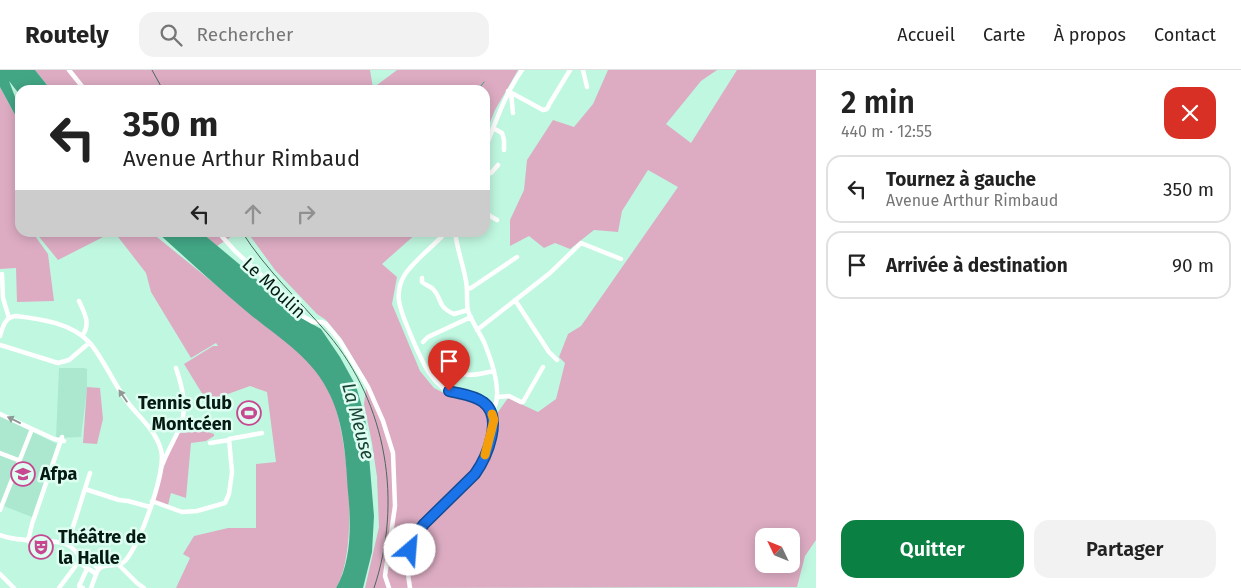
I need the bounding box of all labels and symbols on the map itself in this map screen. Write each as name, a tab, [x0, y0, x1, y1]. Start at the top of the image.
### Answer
street label: Le Moulin	[238, 253, 310, 323]
pin	[428, 340, 470, 391]
water label: La Meuse	[337, 380, 380, 462]
one-way arrow	[118, 389, 128, 402]
place label: Tennis Club Montcéen	[138, 392, 232, 435]
sports icon: Tennis Club Montcéen	[236, 400, 262, 426]
one-way arrow	[7, 416, 21, 424]
school or university icon: Afpa	[10, 461, 36, 487]
place label: Afpa	[39, 463, 78, 485]
position arrow	[383, 523, 435, 575]
place label: Théâtre de la Halle	[58, 526, 146, 569]
north arrow	[755, 528, 800, 572]
theatre icon: Théâtre de la Halle	[28, 534, 54, 560]

